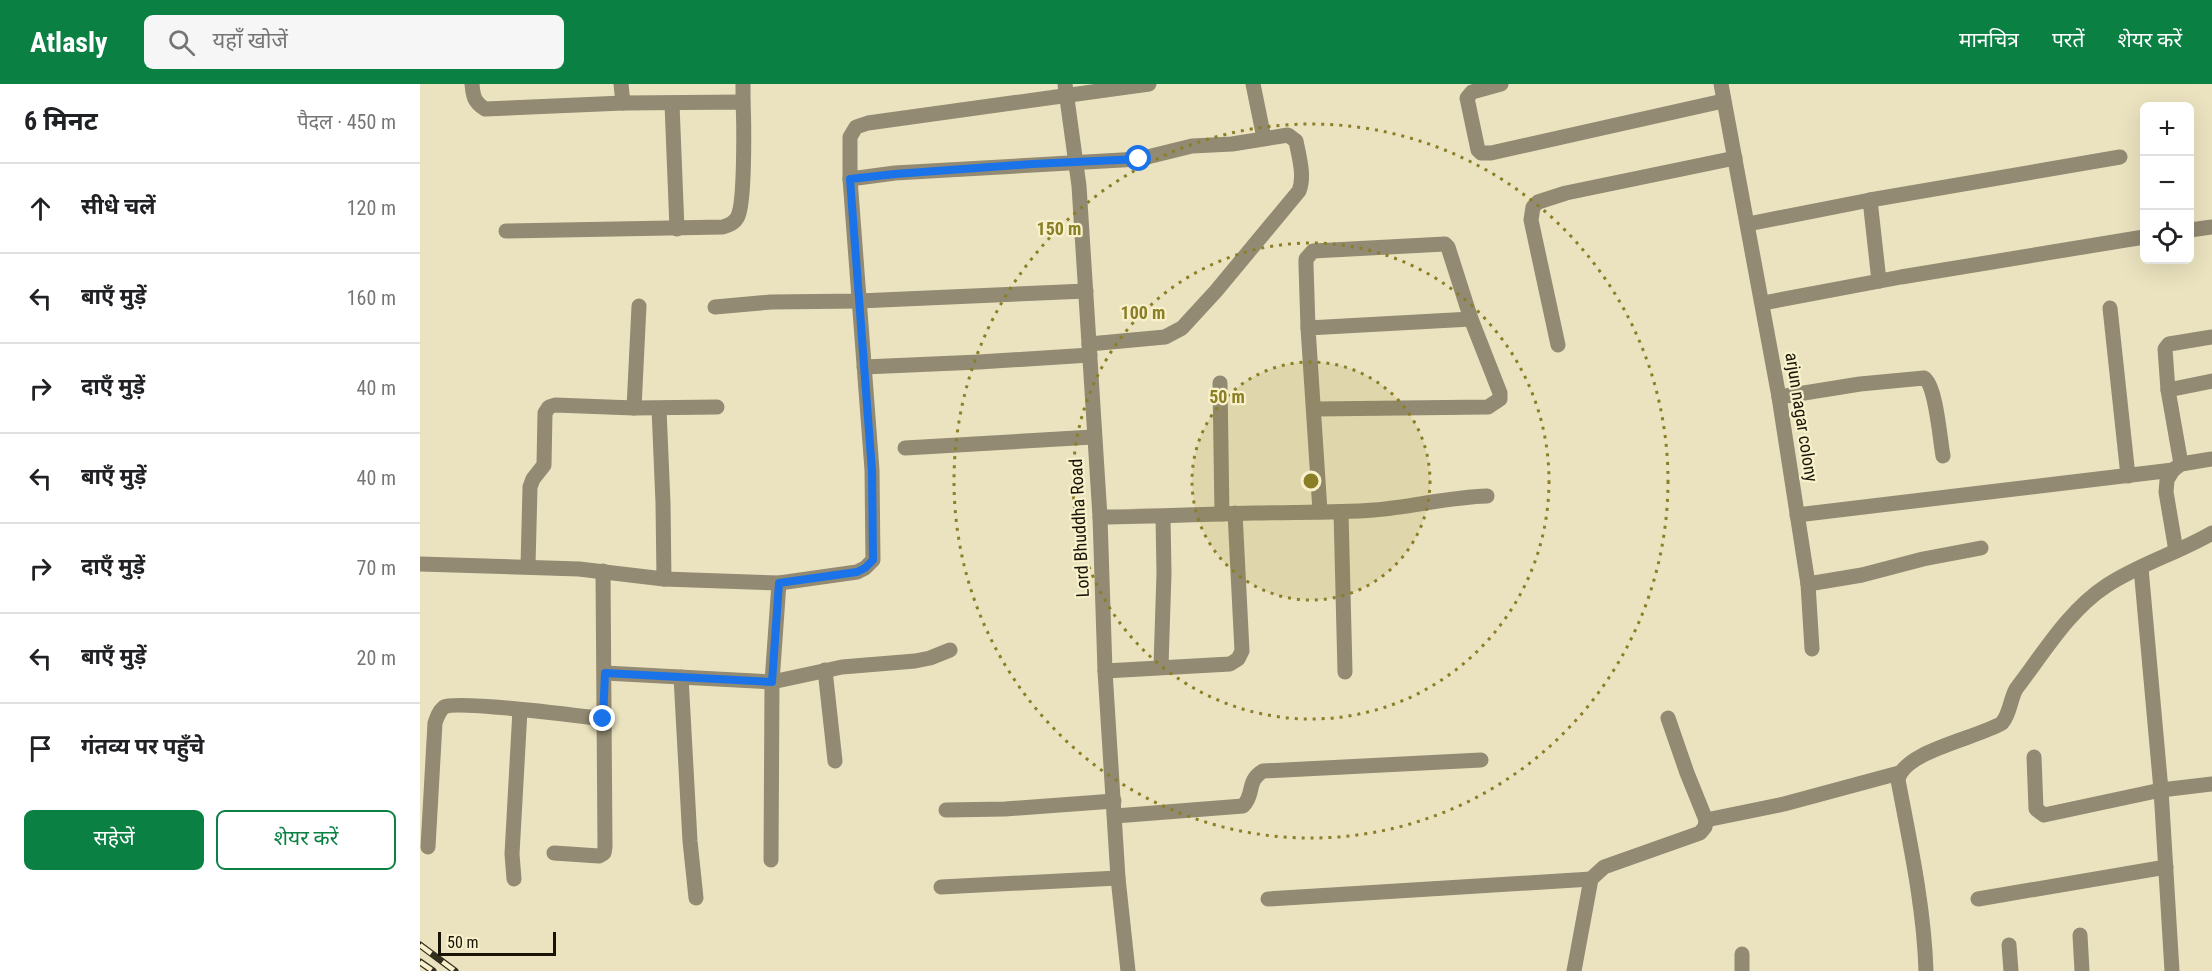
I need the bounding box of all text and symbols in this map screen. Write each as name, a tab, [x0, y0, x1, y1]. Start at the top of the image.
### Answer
search box	[144, 15, 564, 69]
text: Atlasly	[30, 26, 108, 59]
icon: search	[165, 26, 198, 59]
text: यहाँ खोजें	[213, 28, 288, 53]
text: मानचित्र	[1959, 28, 2019, 52]
text: परतें	[2052, 28, 2084, 52]
text: शेयर करें	[2117, 28, 2182, 52]
map controls	[2140, 102, 2194, 264]
button: +	[2140, 102, 2194, 156]
text: 6 मिनट	[24, 106, 98, 136]
text: पैदल · 450 m	[297, 110, 396, 134]
route start	[1125, 145, 1151, 171]
button: −	[2140, 156, 2194, 210]
icon: ahead	[24, 192, 57, 225]
text: सीधे चलें	[81, 194, 155, 219]
text: 120 m	[347, 196, 396, 220]
button: locate	[2140, 210, 2194, 264]
text: 150 m	[1037, 218, 1081, 239]
icon: left	[24, 282, 57, 315]
text: बाएँ मुड़ें	[81, 284, 146, 309]
text: 160 m	[347, 286, 396, 310]
text: 100 m	[1121, 302, 1165, 323]
street label: arjun nagar colony	[1781, 351, 1823, 484]
icon: right	[24, 372, 57, 405]
text: दाएँ मुड़ें	[81, 374, 145, 399]
text: 40 m	[357, 376, 396, 400]
text: 50 m	[1209, 386, 1245, 407]
street label: Lord Bhuddha Road	[1065, 458, 1093, 598]
icon: left	[24, 462, 57, 495]
text: बाएँ मुड़ें	[81, 464, 146, 489]
text: 40 m	[357, 466, 396, 490]
centre of rings	[1301, 471, 1321, 491]
icon: right	[24, 552, 57, 585]
text: दाएँ मुड़ें	[81, 554, 145, 579]
text: 70 m	[357, 556, 396, 580]
icon: left	[24, 642, 57, 675]
text: बाएँ मुड़ें	[81, 644, 146, 669]
text: 20 m	[357, 646, 396, 670]
route end	[589, 705, 615, 731]
icon: arrive	[24, 732, 57, 765]
text: गंतव्य पर पहुँचे	[81, 734, 204, 759]
button: सहेजें	[24, 810, 204, 870]
button: शेयर करें	[216, 810, 396, 870]
scale bar	[438, 929, 556, 956]
text: 50 m	[447, 933, 479, 952]

